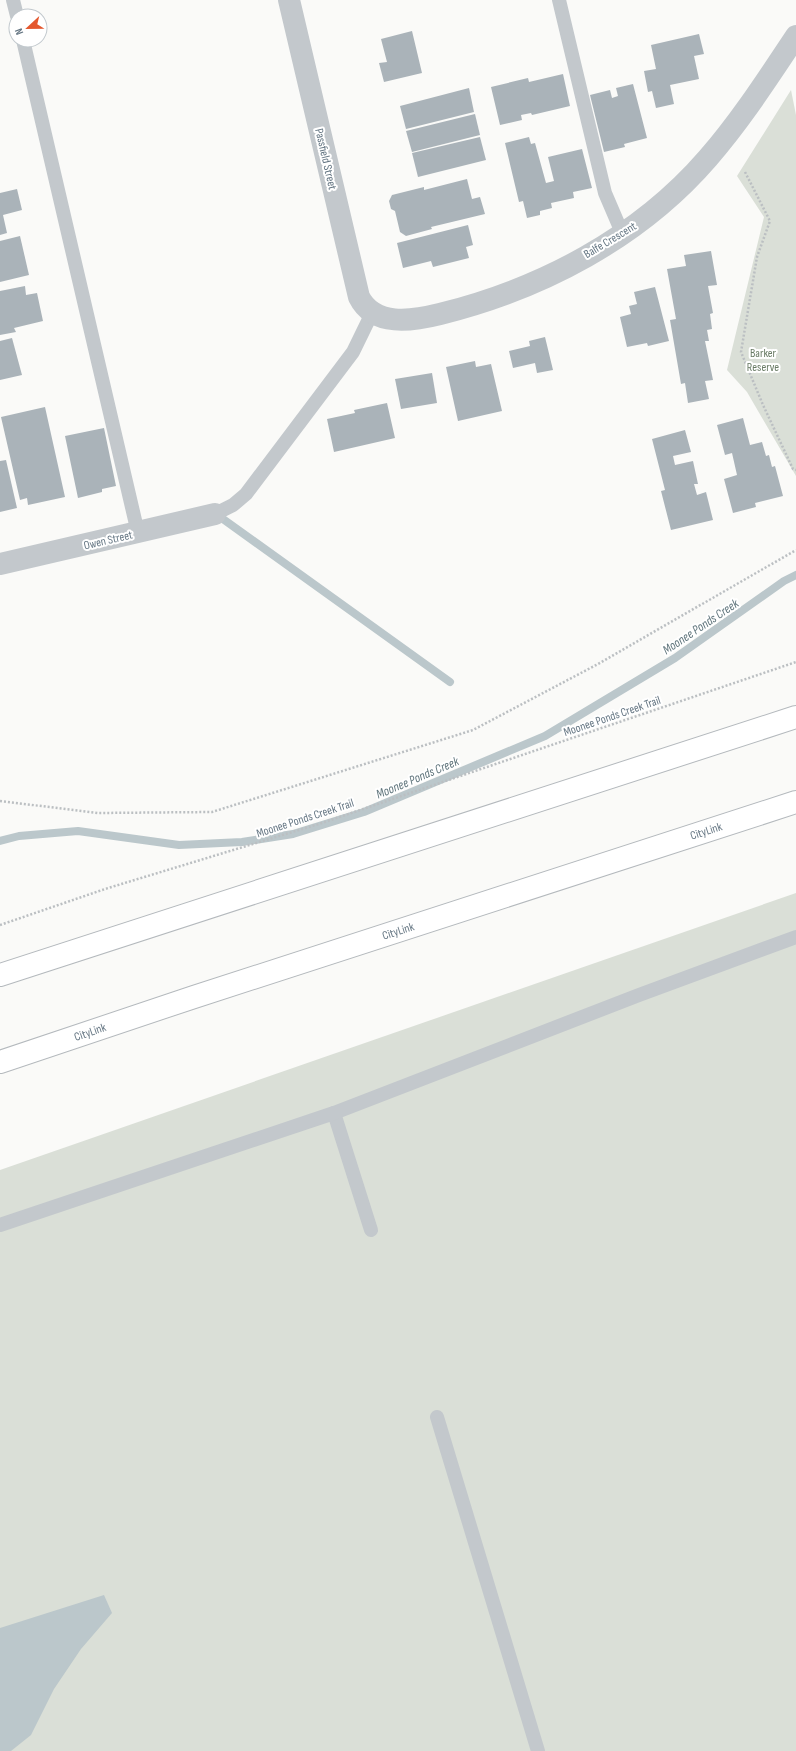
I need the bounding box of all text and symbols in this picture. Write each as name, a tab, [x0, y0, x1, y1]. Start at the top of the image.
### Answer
north arrow	[8, 8, 48, 48]
text: N	[12, 26, 26, 37]
street label: Passfield Street	[311, 127, 340, 192]
street label: Balfe Crescent	[581, 219, 640, 262]
park label: Barker Reserve	[747, 346, 779, 375]
street label: Owen Street	[82, 528, 134, 553]
water label: Moonee Ponds Creek	[659, 595, 743, 658]
street label: Moonee Ponds Creek Trail	[562, 693, 663, 740]
water label: Moonee Ponds Creek	[374, 753, 462, 803]
street label: Moonee Ponds Creek Trail	[254, 796, 356, 841]
street label: CityLink	[688, 819, 724, 844]
street label: CityLink	[380, 919, 416, 944]
street label: CityLink	[72, 1020, 108, 1045]

